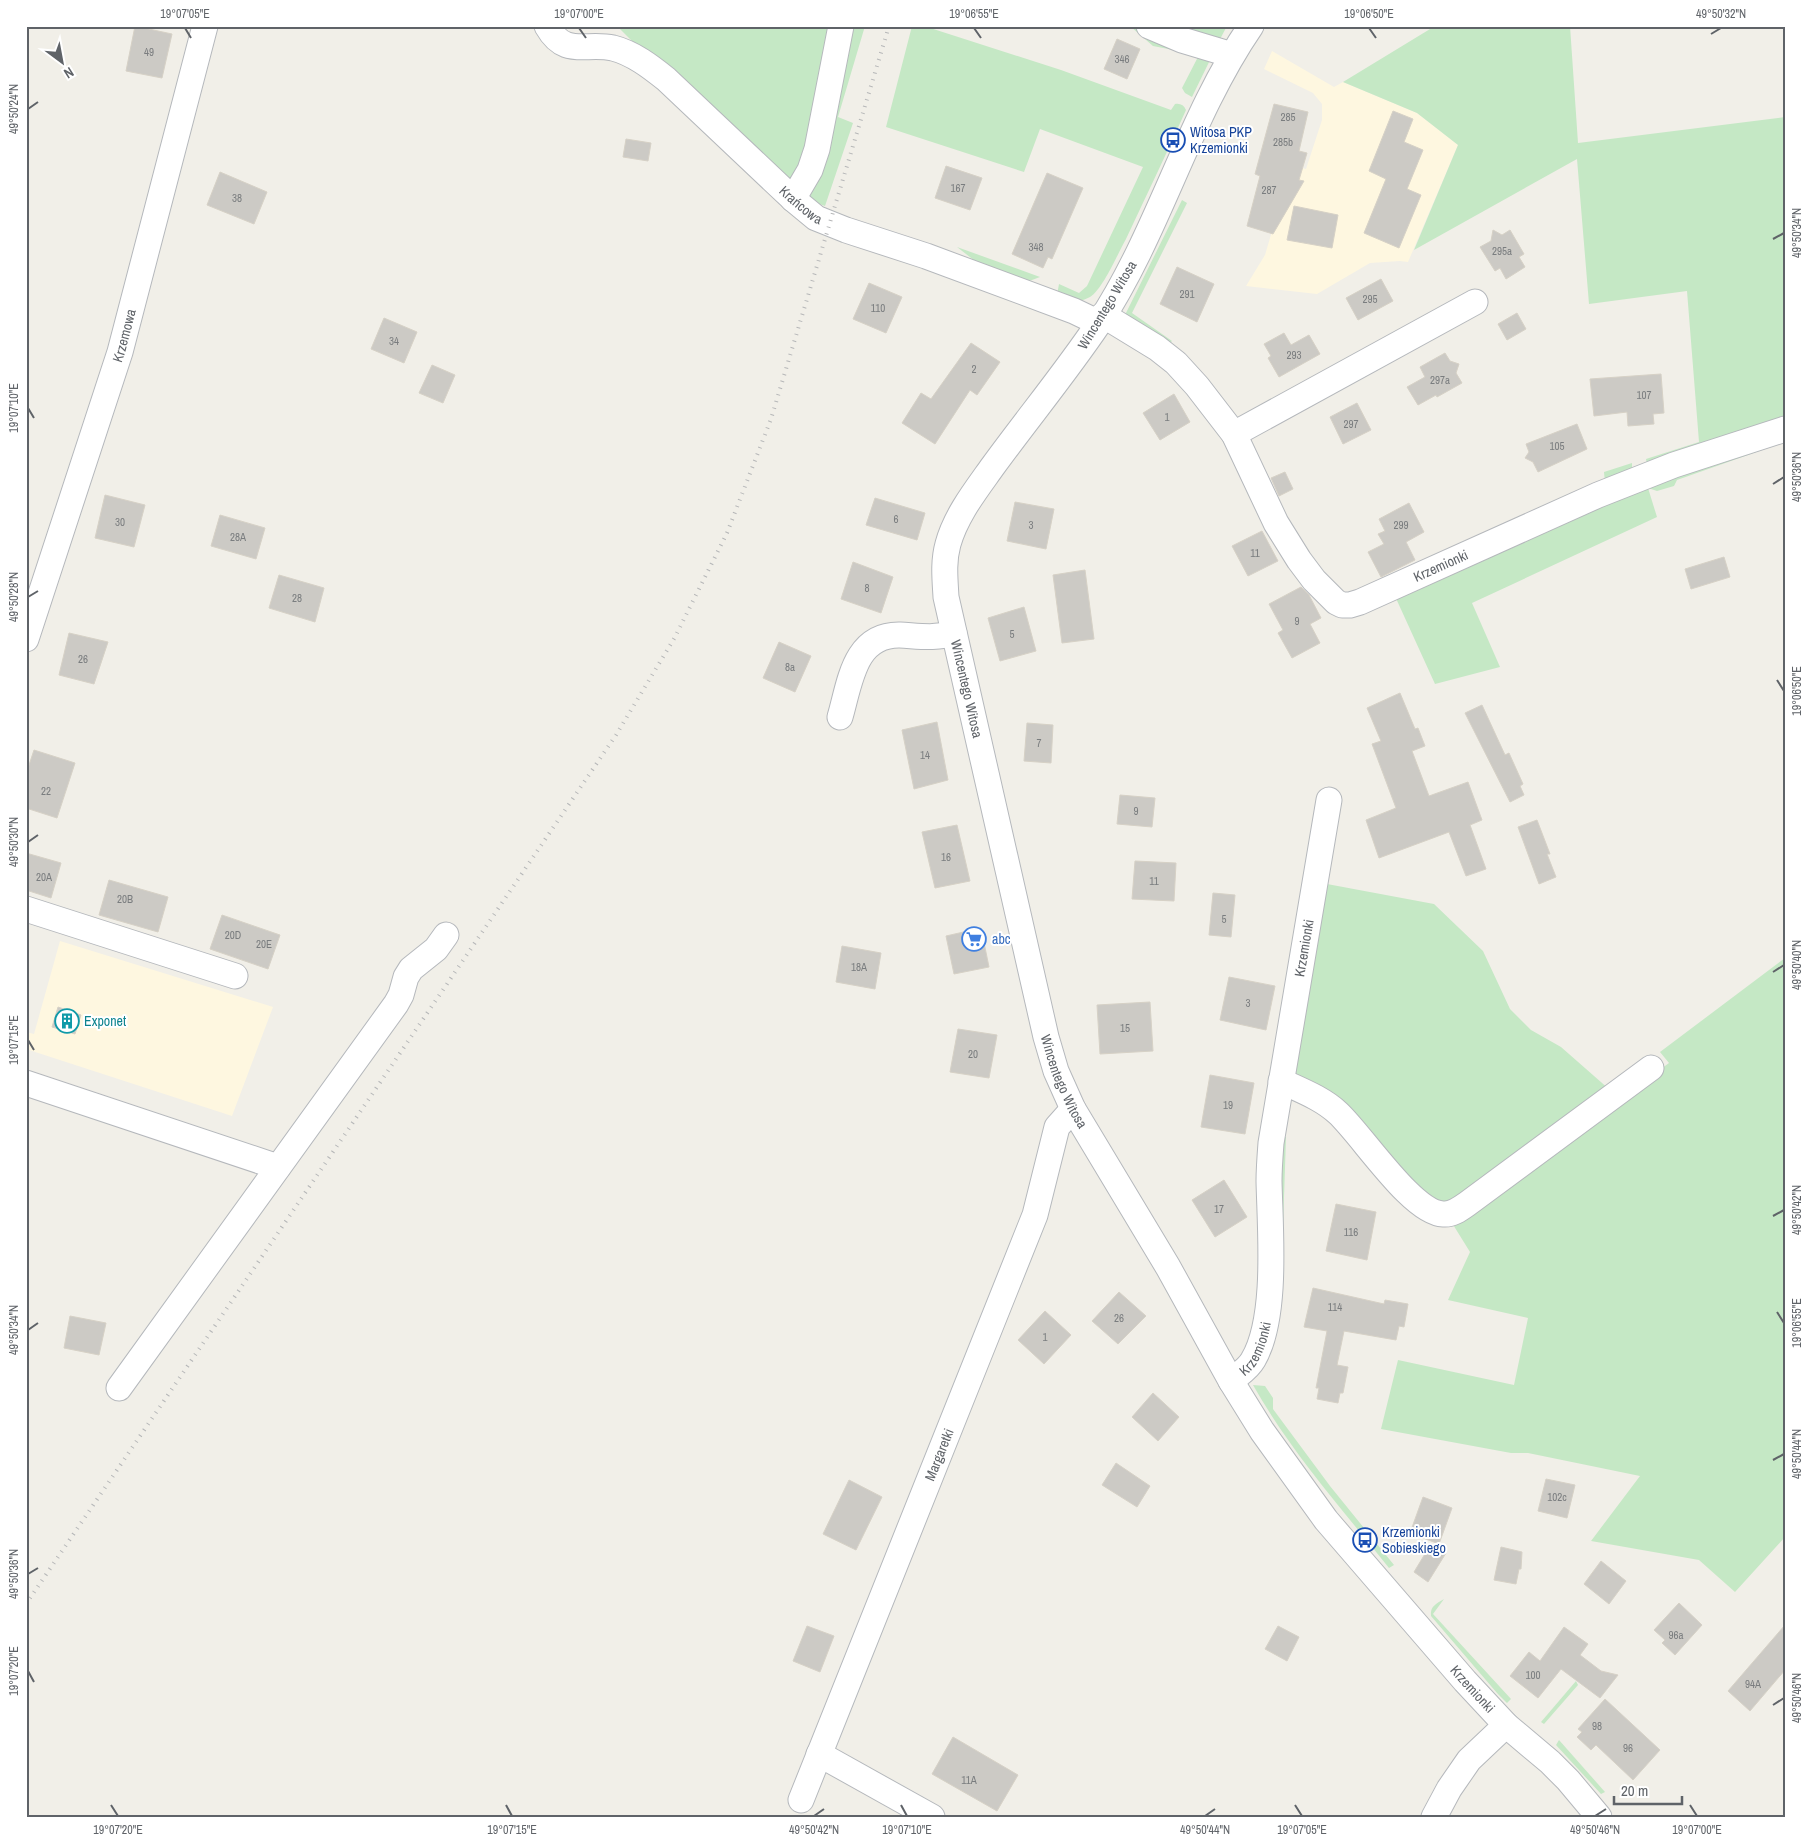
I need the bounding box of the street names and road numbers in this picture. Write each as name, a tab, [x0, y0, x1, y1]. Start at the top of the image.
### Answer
street label: Krańcowa	[775, 182, 825, 229]
street label: Wincentego Witosa	[1073, 257, 1141, 353]
street label: Krzemowa	[108, 306, 140, 364]
street label: Krzemionki	[1411, 546, 1471, 586]
street label: Wincentego Witosa	[947, 638, 987, 740]
street label: Krzemionki	[1290, 918, 1318, 978]
street label: Wincentego Witosa	[1037, 1032, 1092, 1132]
street label: Krzemionki	[1235, 1320, 1275, 1380]
street label: Margaretki	[921, 1426, 958, 1483]
street label: Krzemionki	[1446, 1661, 1499, 1716]

